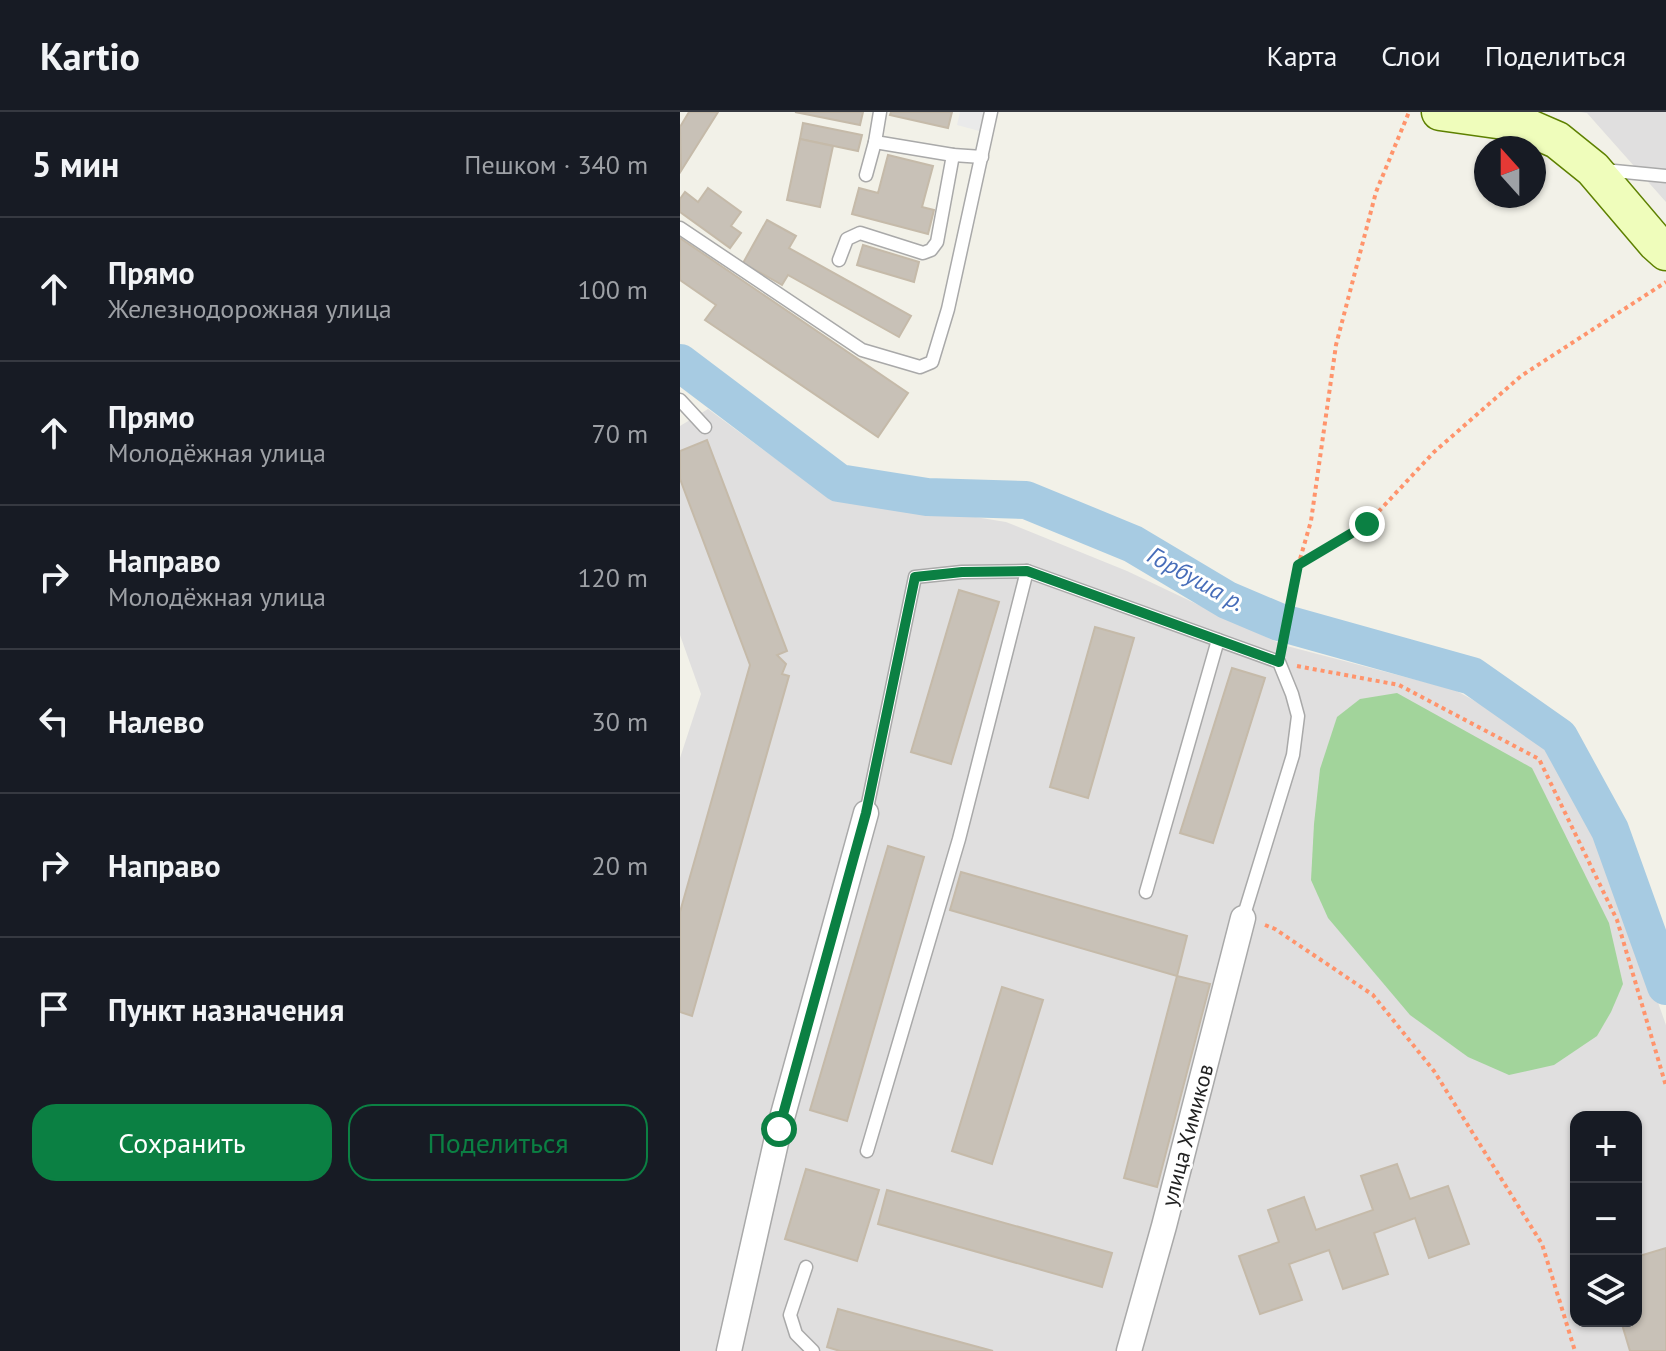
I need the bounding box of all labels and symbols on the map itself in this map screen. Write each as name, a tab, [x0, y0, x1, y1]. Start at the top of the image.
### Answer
north arrow	[1474, 136, 1546, 208]
route end	[1349, 506, 1385, 542]
water label: Горбуша р.	[1142, 539, 1250, 618]
street label: улица Химиков	[1155, 1061, 1219, 1209]
route start	[761, 1111, 797, 1147]

